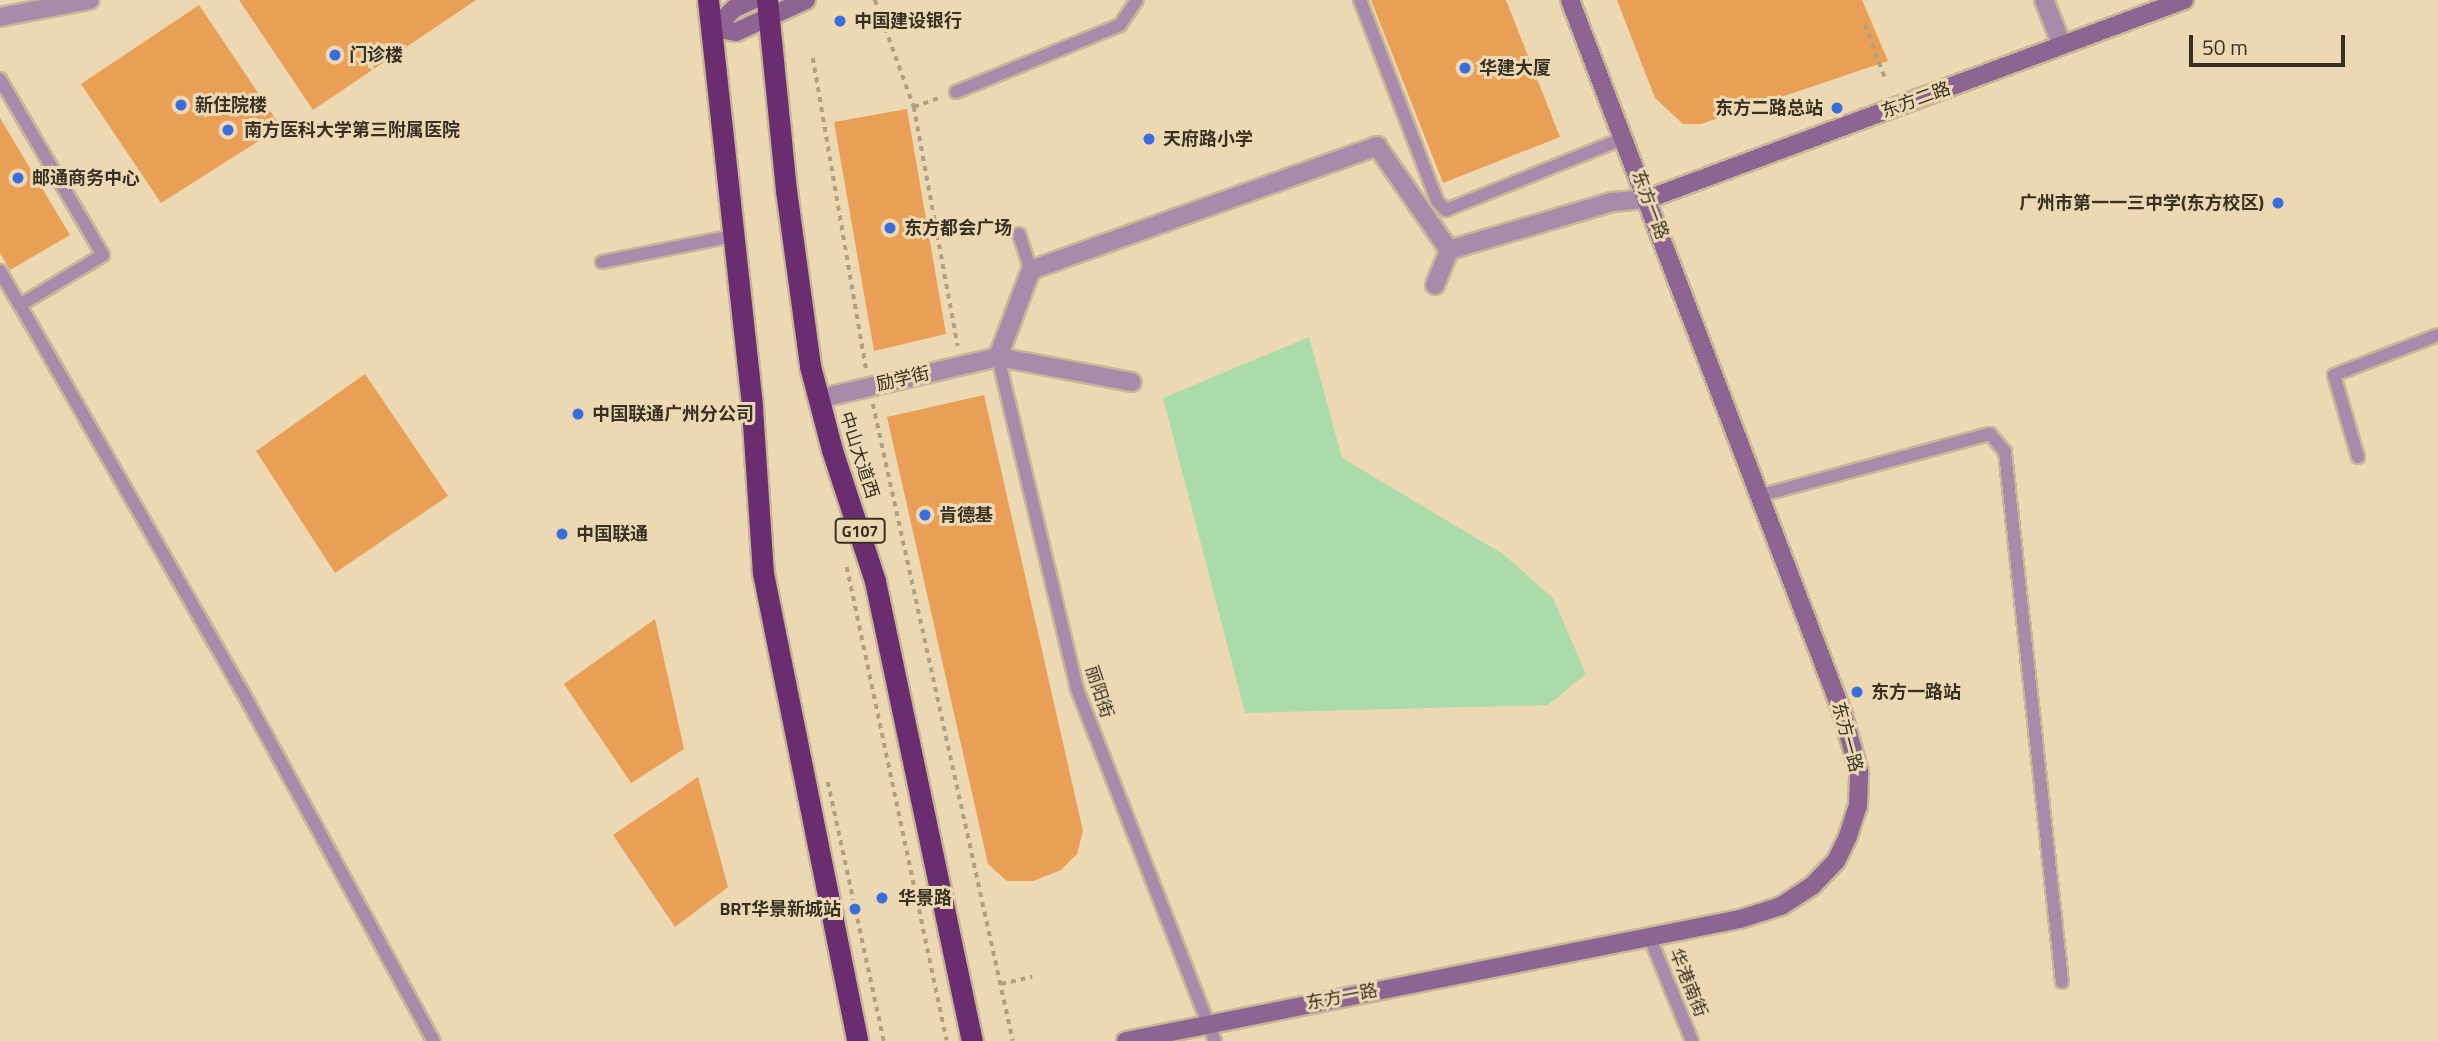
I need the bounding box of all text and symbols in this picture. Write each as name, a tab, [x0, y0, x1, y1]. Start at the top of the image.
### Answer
place label: 中国建设银行	[854, 10, 962, 32]
marker: 中国建设银行	[832, 13, 848, 29]
scale bar	[2193, 21, 2349, 65]
text: 50 m	[2202, 31, 2248, 63]
place label: 门诊楼	[349, 44, 403, 66]
marker: 门诊楼	[327, 47, 343, 63]
place label: 华建大厦	[1479, 57, 1551, 79]
marker: 华建大厦	[1457, 60, 1473, 76]
street label: 东方二路	[1878, 78, 1954, 122]
place label: 新住院楼	[195, 94, 267, 116]
marker: 新住院楼	[173, 97, 189, 113]
place label: 东方二路总站	[1715, 97, 1823, 119]
marker: 东方二路总站	[1829, 100, 1845, 116]
place label: 南方医科大学第三附属医院	[244, 119, 460, 141]
marker: 南方医科大学第三附属医院	[218, 120, 238, 140]
place label: 天府路小学	[1163, 128, 1253, 150]
marker: 天府路小学	[1141, 131, 1157, 147]
place label: 邮通商务中心	[32, 167, 140, 189]
street label: 东方一路	[1627, 168, 1673, 242]
marker: 邮通商务中心	[10, 170, 26, 186]
place label: 广州市第一一三中学(东方校区)	[2019, 192, 2264, 214]
marker: 广州市第一一三中学(东方校区)	[2270, 195, 2286, 211]
place label: 东方都会广场	[904, 217, 1012, 239]
marker: 东方都会广场	[882, 220, 898, 236]
street label: 励学街	[874, 362, 932, 396]
place label: 中国联通广州分公司	[592, 403, 754, 425]
marker: 中国联通广州分公司	[570, 406, 586, 422]
street label: 中山大道西	[835, 409, 883, 501]
place label: 肯德基	[939, 504, 993, 526]
marker: 肯德基	[917, 507, 933, 523]
road number: G107	[834, 518, 886, 544]
place label: 中国联通	[576, 523, 648, 545]
marker: 中国联通	[554, 526, 570, 542]
street label: 丽阳街	[1080, 663, 1118, 721]
place label: 东方一路站	[1871, 681, 1961, 703]
marker: 东方一路站	[1849, 684, 1865, 700]
street label: 东方一路	[1827, 699, 1867, 775]
place label: 华景路	[898, 887, 952, 909]
marker: 华景路	[872, 888, 892, 908]
place label: BRT华景新城站	[719, 898, 841, 920]
marker: BRT华景新城站	[847, 901, 863, 917]
street label: 华港南街	[1665, 946, 1711, 1020]
street label: 东方一路	[1305, 980, 1379, 1014]

